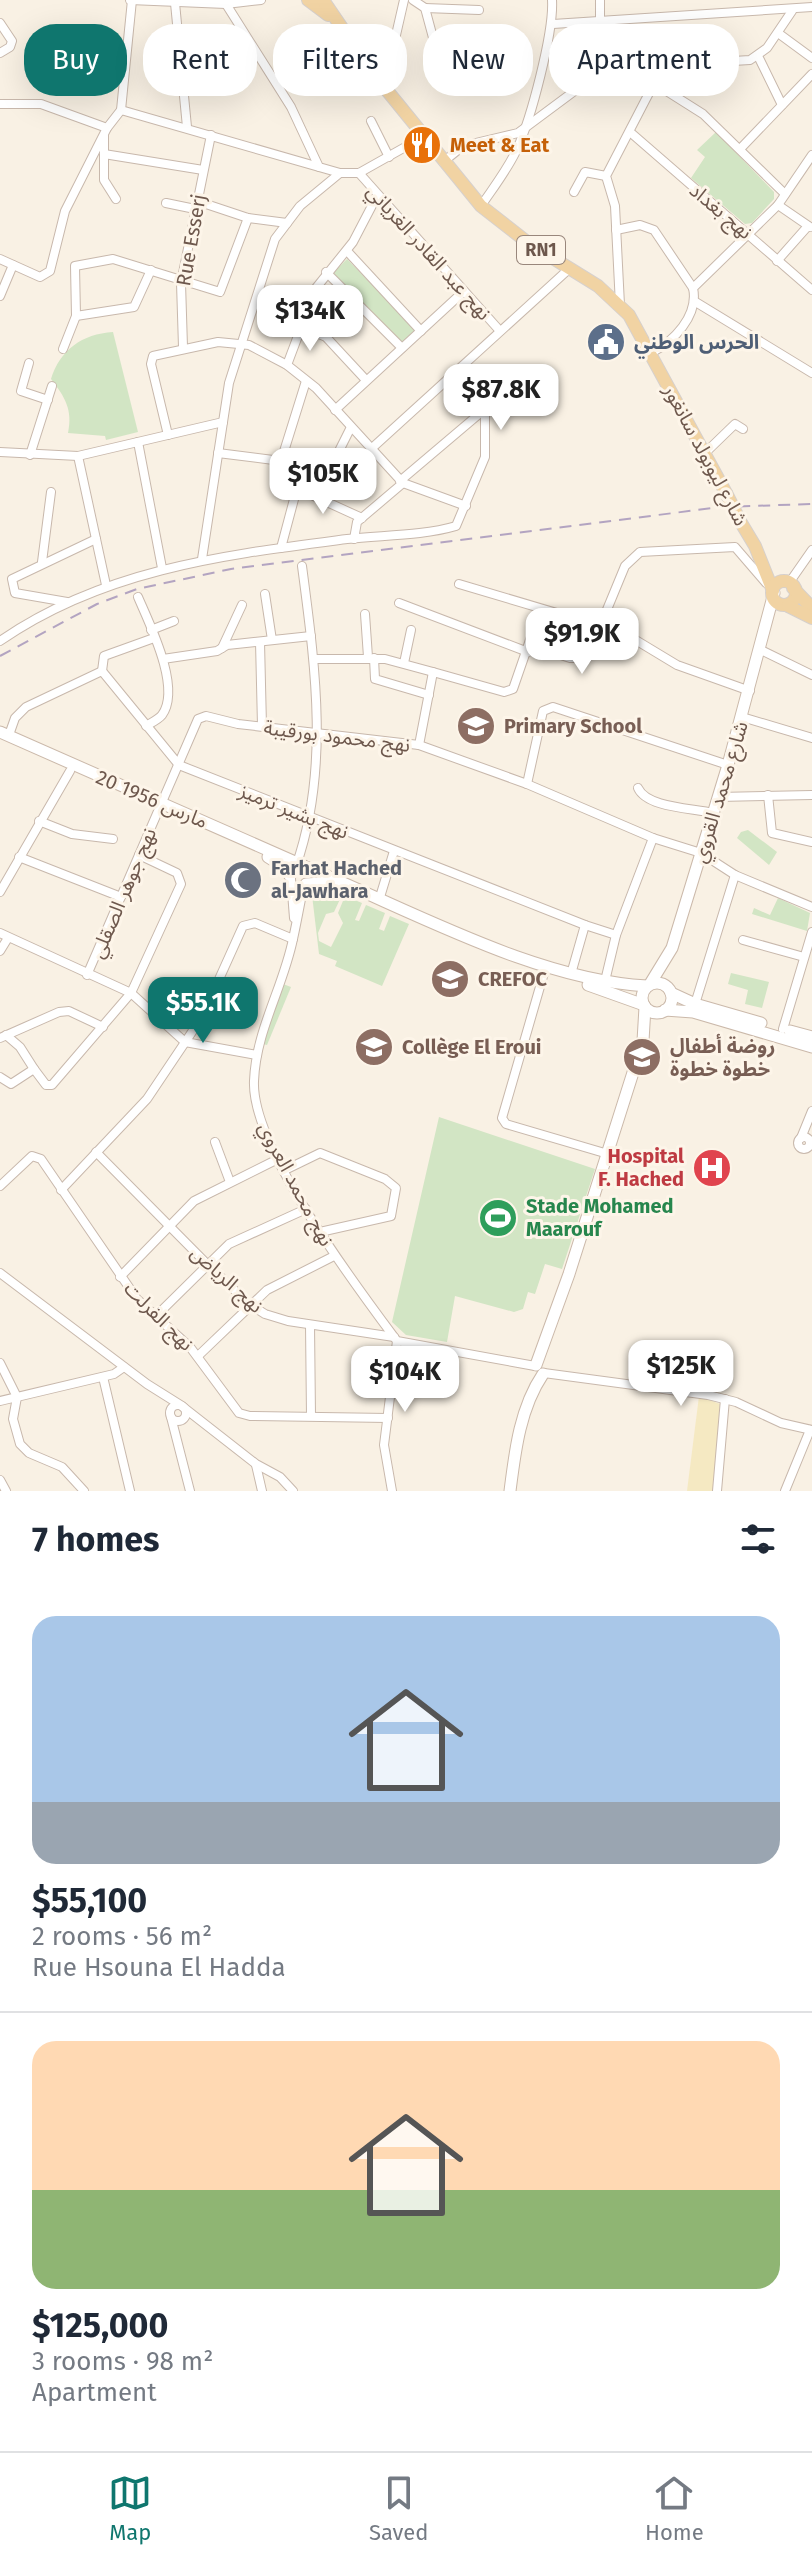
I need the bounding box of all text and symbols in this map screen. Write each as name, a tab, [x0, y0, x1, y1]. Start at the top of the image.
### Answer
chip: Buy	[24, 24, 127, 96]
chip: Rent	[143, 24, 257, 96]
chip: Filters	[273, 24, 407, 96]
chip: New	[423, 24, 533, 96]
chip: Apartment	[549, 24, 739, 96]
restaurant icon: Meet & Eat	[401, 124, 443, 166]
place label: Meet & Eat	[450, 133, 549, 157]
street label: نهج بغداد	[683, 178, 757, 246]
street label: نهج عبد القادر الغرياني	[359, 179, 496, 327]
street label: Rue Esserj	[171, 192, 211, 288]
road number: RN1	[517, 236, 565, 264]
pin: $134K	[254, 285, 366, 353]
text: $134K	[275, 295, 345, 326]
public building icon: الحرس الوطني	[585, 321, 627, 363]
place label: الحرس الوطني	[634, 330, 759, 359]
pin: $87.8K	[436, 364, 566, 432]
text: $87.8K	[462, 374, 540, 405]
street label: شارع ليوبولد سانغور	[656, 379, 753, 531]
pin: $105K	[267, 448, 379, 516]
text: $105K	[287, 458, 359, 489]
pin: $91.9K	[517, 608, 647, 676]
text: $91.9K	[544, 618, 620, 649]
school or university icon: Primary School	[455, 705, 497, 747]
place label: Primary School	[504, 714, 642, 738]
street label: نهج محمود بورقيبة	[262, 715, 412, 760]
street label: شارع محمد القروي	[687, 718, 756, 867]
street label: 20 مارس 1956	[93, 765, 211, 833]
street label: نهج بشير ترميز	[234, 778, 352, 847]
street label: نهج جوهر الصقلي	[85, 824, 165, 963]
place label: Farhat Hached al-Jawhara	[271, 856, 402, 903]
mosque icon: Farhat Hached al-Jawhara	[222, 859, 264, 901]
school or university icon: CREFOC	[429, 958, 471, 1000]
place label: CREFOC	[478, 967, 548, 991]
pin: $55.1K	[138, 977, 268, 1045]
text: $55.1K	[166, 987, 240, 1018]
school or university icon: Collège El Eroui	[353, 1026, 395, 1068]
place label: روضة أطفال خطوة خطوة	[670, 1033, 775, 1081]
place label: Collège El Eroui	[402, 1035, 541, 1059]
school or university icon: روضة أطفال خطوة خطوة	[621, 1036, 663, 1078]
street label: نهج محمد العروي	[250, 1118, 339, 1252]
place label: Hospital F. Hached	[598, 1144, 684, 1191]
hospital icon: Hospital F. Hached	[691, 1147, 733, 1189]
place label: Stade Mohamed Maarouf	[526, 1194, 674, 1241]
sports icon: Stade Mohamed Maarouf	[477, 1197, 519, 1239]
street label: نهج الرياض	[184, 1240, 268, 1320]
street label: نهج الفرلت	[117, 1276, 199, 1358]
pin: $125K	[625, 1340, 737, 1408]
pin: $104K	[349, 1346, 461, 1414]
text: $125K	[646, 1350, 716, 1381]
text: $104K	[369, 1356, 441, 1387]
icon: filters	[736, 1517, 780, 1561]
text: 7 homes	[32, 1519, 159, 1560]
icon: home	[334, 1668, 478, 1812]
text: $55,100	[32, 1880, 147, 1921]
text: 2 rooms · 56 m²	[32, 1921, 212, 1952]
text: Rue Hsouna El Hadda	[32, 1952, 286, 1983]
icon: home	[334, 2093, 478, 2237]
text: $125,000	[32, 2305, 168, 2346]
text: 3 rooms · 98 m²	[32, 2346, 213, 2377]
text: Apartment	[32, 2377, 157, 2408]
tab: Map	[108, 2471, 152, 2546]
tab: Saved	[369, 2471, 428, 2546]
tab: Home	[645, 2471, 704, 2546]

